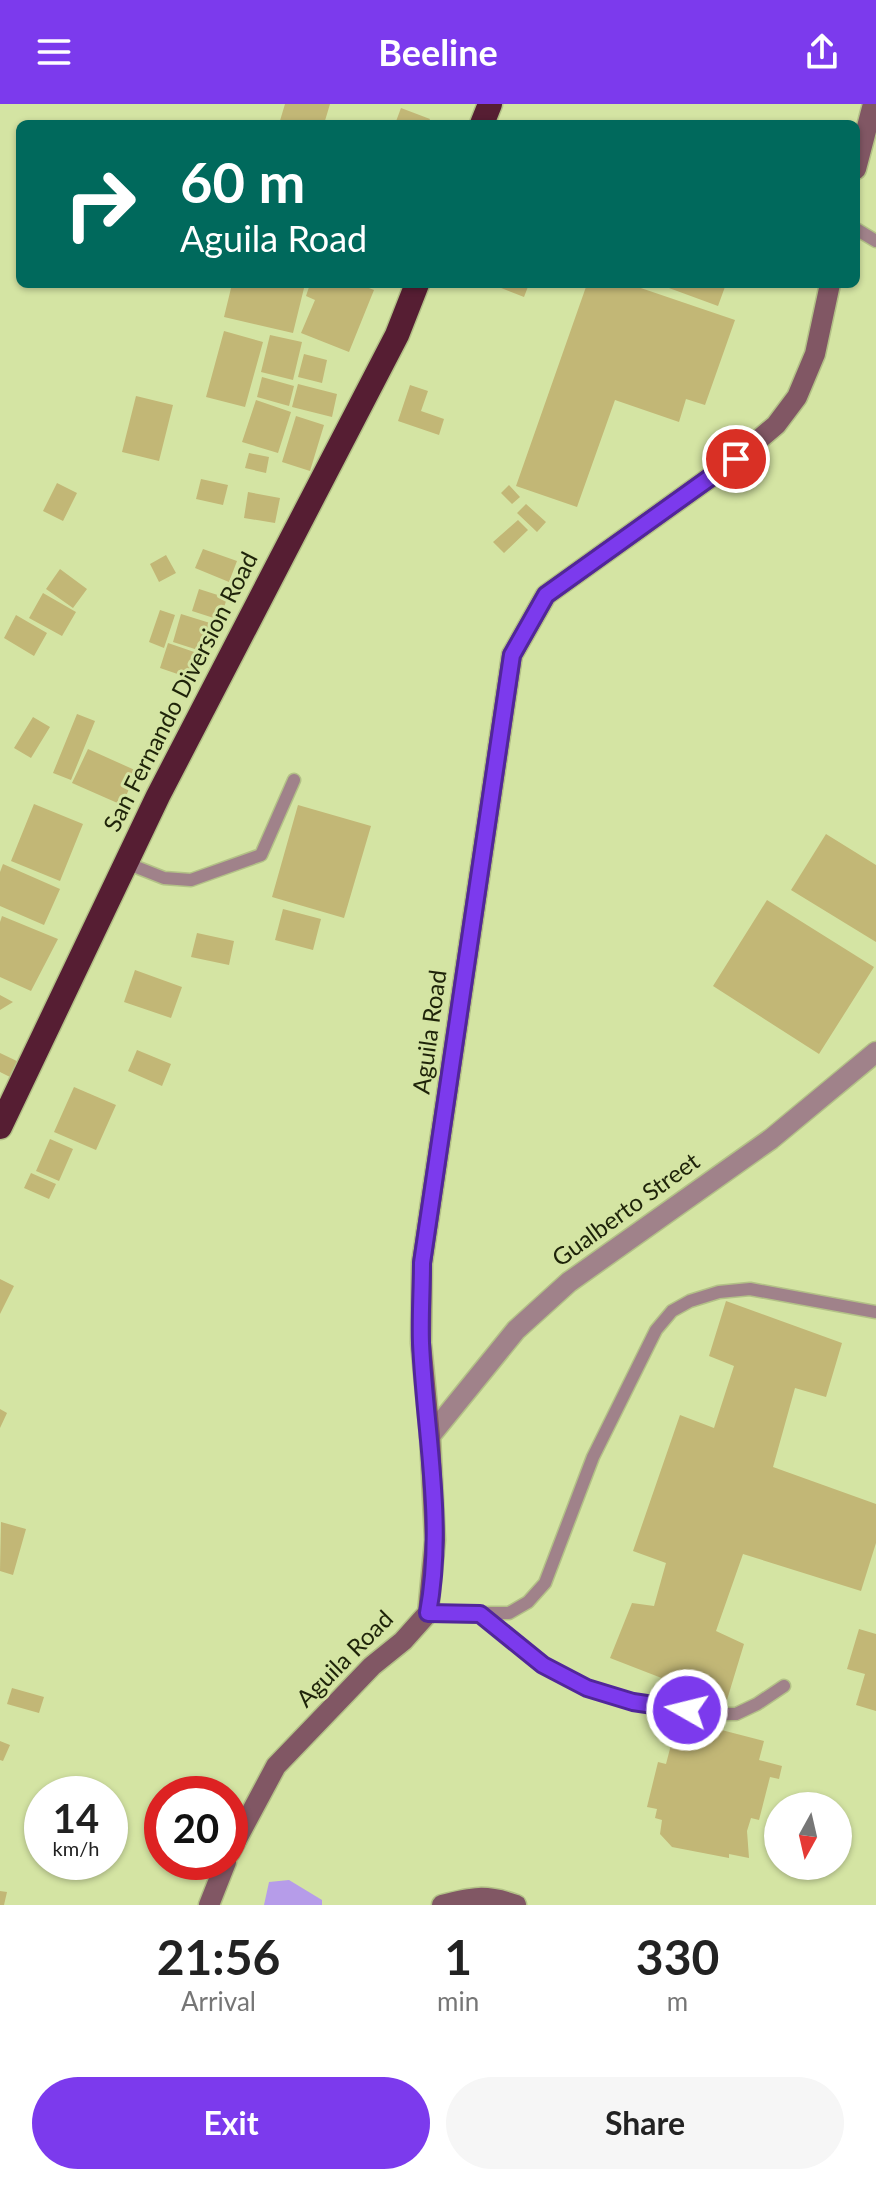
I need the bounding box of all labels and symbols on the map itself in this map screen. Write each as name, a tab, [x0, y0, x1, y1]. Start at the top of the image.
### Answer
pin	[702, 425, 770, 493]
street label: San Fernando Diversion Road	[96, 547, 263, 836]
street label: Aguila Road	[405, 968, 452, 1096]
street label: Gualberto Street	[546, 1145, 705, 1272]
street label: Aguila Road	[290, 1604, 398, 1712]
position arrow	[645, 1668, 729, 1752]
speed limit sign: 20	[144, 1776, 248, 1880]
north arrow	[764, 1792, 852, 1880]

